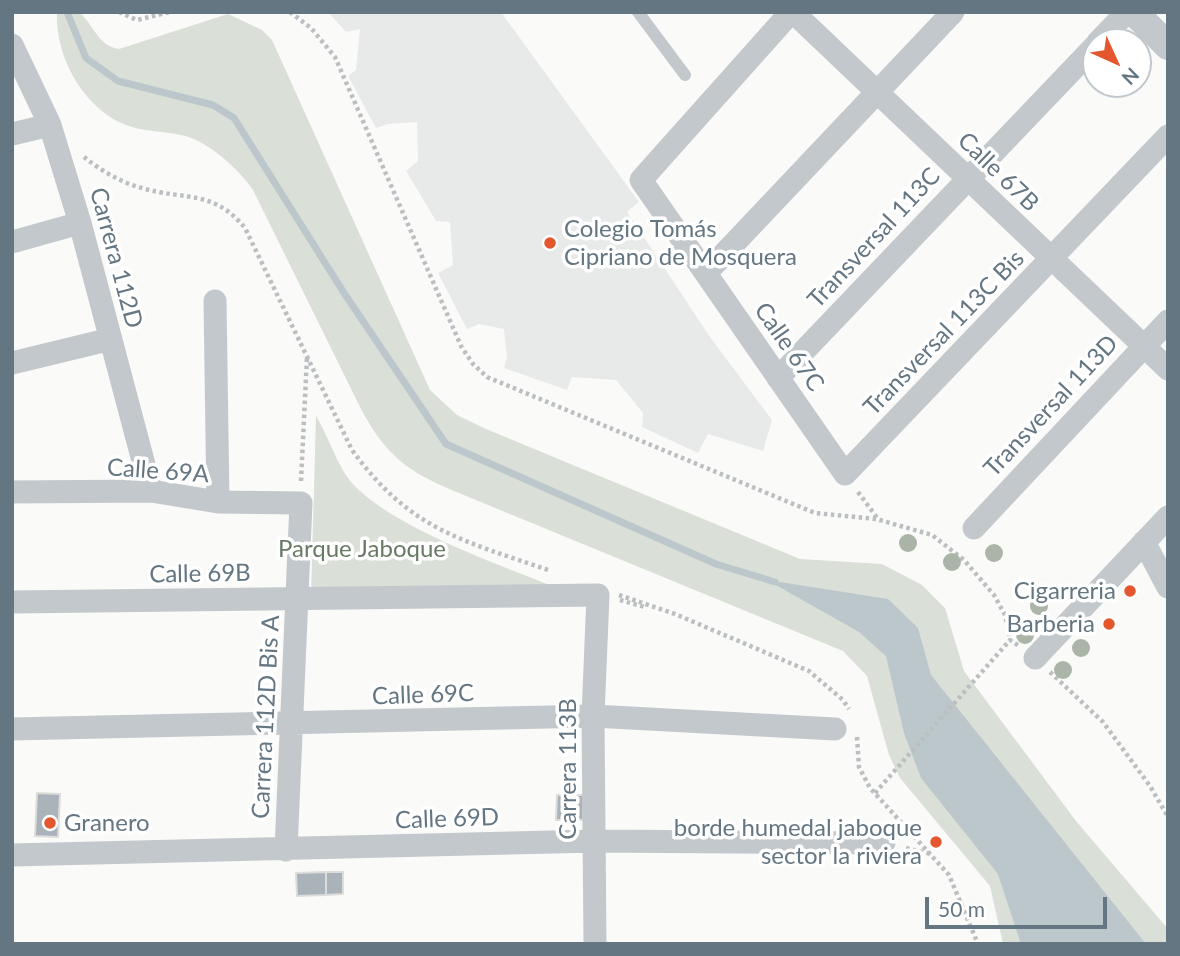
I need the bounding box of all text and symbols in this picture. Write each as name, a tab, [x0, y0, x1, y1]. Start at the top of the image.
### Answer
north arrow	[1082, 28, 1152, 98]
text: N	[1117, 63, 1144, 90]
street label: Calle 67B	[952, 126, 1044, 218]
street label: Transversal 113C	[802, 162, 946, 314]
street label: Carrera 112D	[83, 185, 149, 331]
place label: Colegio Tomás Cipriano de Mosquera	[564, 215, 797, 271]
marker: Colegio Tomás Cipriano de Mosquera	[542, 235, 558, 251]
street label: Transversal 113C Bis	[858, 244, 1030, 422]
street label: Calle 67C	[748, 297, 830, 397]
street label: Transversal 113D	[978, 329, 1124, 483]
street label: Calle 69A	[106, 453, 210, 489]
park label: Parque Jaboque	[278, 535, 446, 563]
street label: Calle 69B	[149, 559, 251, 589]
place label: Cigarreria	[1014, 577, 1116, 605]
marker: Cigarreria	[1122, 583, 1138, 599]
place label: Barberia	[1006, 610, 1095, 638]
street label: Carrera 112D Bis A	[246, 614, 286, 820]
marker: Barberia	[1101, 616, 1117, 632]
street label: Calle 69C	[372, 679, 474, 711]
street label: Carrera 113B	[554, 698, 582, 840]
street label: Calle 69D	[394, 803, 500, 835]
place label: Granero	[64, 809, 150, 837]
place label: borde humedal jaboque sector la riviera	[674, 814, 922, 870]
marker: Granero	[42, 815, 58, 831]
marker: borde humedal jaboque sector la riviera	[928, 834, 944, 850]
scale bar	[928, 883, 1110, 927]
text: 50 m	[938, 896, 985, 921]

